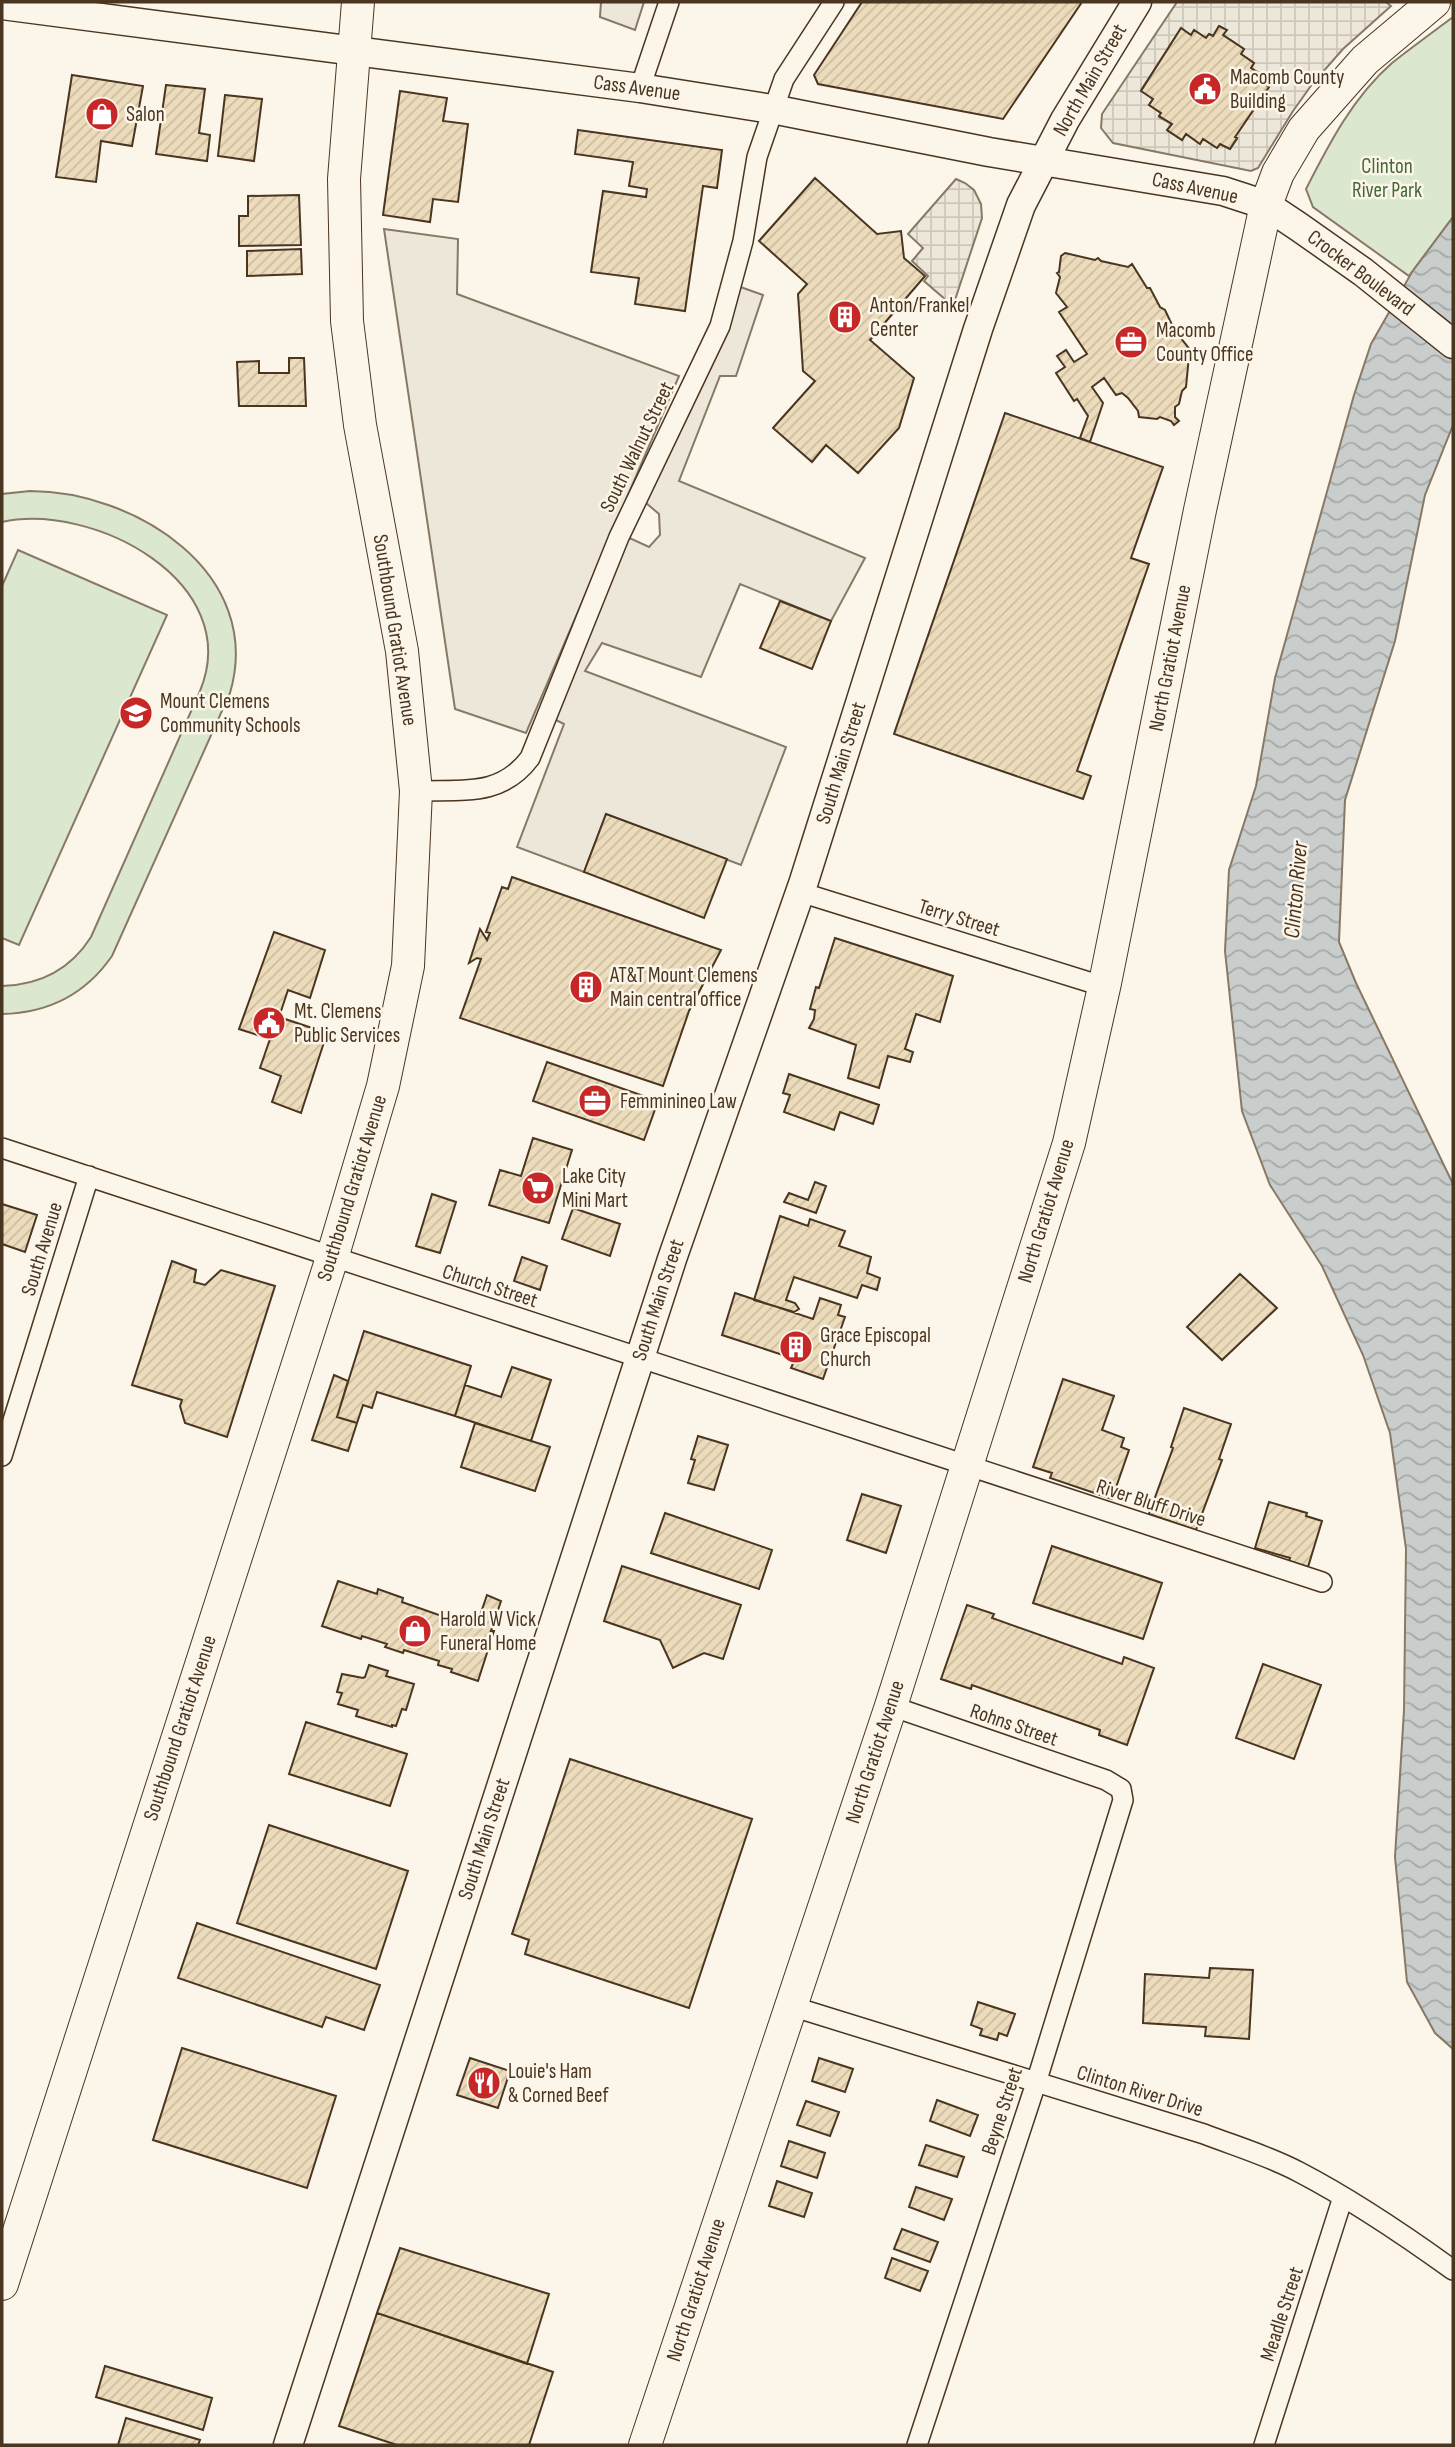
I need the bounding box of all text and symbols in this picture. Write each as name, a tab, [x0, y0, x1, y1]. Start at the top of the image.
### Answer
street label: North Main Street	[1048, 19, 1132, 141]
place label: Macomb County Building	[1230, 65, 1344, 114]
street label: Cass Avenue	[592, 70, 682, 106]
public building icon: Macomb County Building	[1186, 70, 1224, 108]
shop icon: Salon	[83, 95, 121, 133]
place label: Salon	[126, 102, 165, 127]
park label: Clinton River Park	[1352, 154, 1422, 203]
street label: Cass Avenue	[1150, 167, 1240, 209]
street label: Crocker Boulevard	[1302, 225, 1420, 321]
place label: Anton/Frankel Center	[869, 293, 969, 342]
building icon: Anton/Frankel Center	[826, 298, 864, 336]
place label: Macomb County Office	[1156, 318, 1254, 367]
office icon: Macomb County Office	[1112, 323, 1150, 361]
street label: South Walnut Street	[595, 378, 679, 516]
street label: Southbound Gratiot Avenue	[368, 532, 422, 728]
street label: North Gratiot Avenue	[1144, 583, 1196, 733]
place label: Mount Clemens Community Schools	[160, 689, 301, 738]
school or university icon: Mount Clemens Community Schools	[117, 694, 155, 732]
street label: South Main Street	[811, 699, 871, 827]
water label: Clinton River	[1278, 839, 1314, 940]
street label: Terry Street	[915, 894, 1003, 942]
place label: AT&T Mount Clemens Main central office	[609, 963, 758, 1012]
building icon: AT&T Mount Clemens Main central office	[567, 968, 605, 1006]
place label: Mt. Clemens Public Services	[294, 999, 400, 1048]
public building icon: Mt. Clemens Public Services	[250, 1004, 288, 1042]
office icon: Femminineo Law	[576, 1082, 614, 1120]
place label: Femminineo Law	[620, 1089, 737, 1114]
street label: Southbound Gratiot Avenue	[312, 1092, 392, 1284]
street label: North Gratiot Avenue	[1012, 1136, 1080, 1286]
place label: Lake City Mini Mart	[562, 1164, 628, 1213]
supermarket icon: Lake City Mini Mart	[519, 1169, 557, 1207]
street label: South Avenue	[16, 1199, 68, 1299]
street label: South Main Street	[627, 1236, 689, 1364]
street label: Church Street	[439, 1259, 541, 1313]
place label: Grace Episcopal Church	[820, 1323, 931, 1372]
building icon: Grace Episcopal Church	[777, 1328, 815, 1366]
street label: River Bluff Drive	[1093, 1474, 1209, 1532]
place label: Harold W Vick Funeral Home	[440, 1607, 536, 1656]
shop icon: Harold W Vick Funeral Home	[396, 1612, 434, 1650]
street label: Southbound Gratiot Avenue	[138, 1632, 222, 1824]
street label: North Gratiot Avenue	[840, 1677, 910, 1827]
street label: Rohns Street	[967, 1698, 1061, 1752]
street label: South Main Street	[453, 1775, 515, 1903]
place label: Louie's Ham & Corned Beef	[508, 2059, 609, 2108]
street label: Clinton River Drive	[1074, 2060, 1206, 2122]
restaurant icon: Louie's Ham & Corned Beef	[465, 2064, 503, 2102]
street label: Beyne Street	[976, 2064, 1028, 2158]
street label: North Gratiot Avenue	[661, 2215, 731, 2365]
street label: Meadle Street	[1255, 2264, 1309, 2364]

